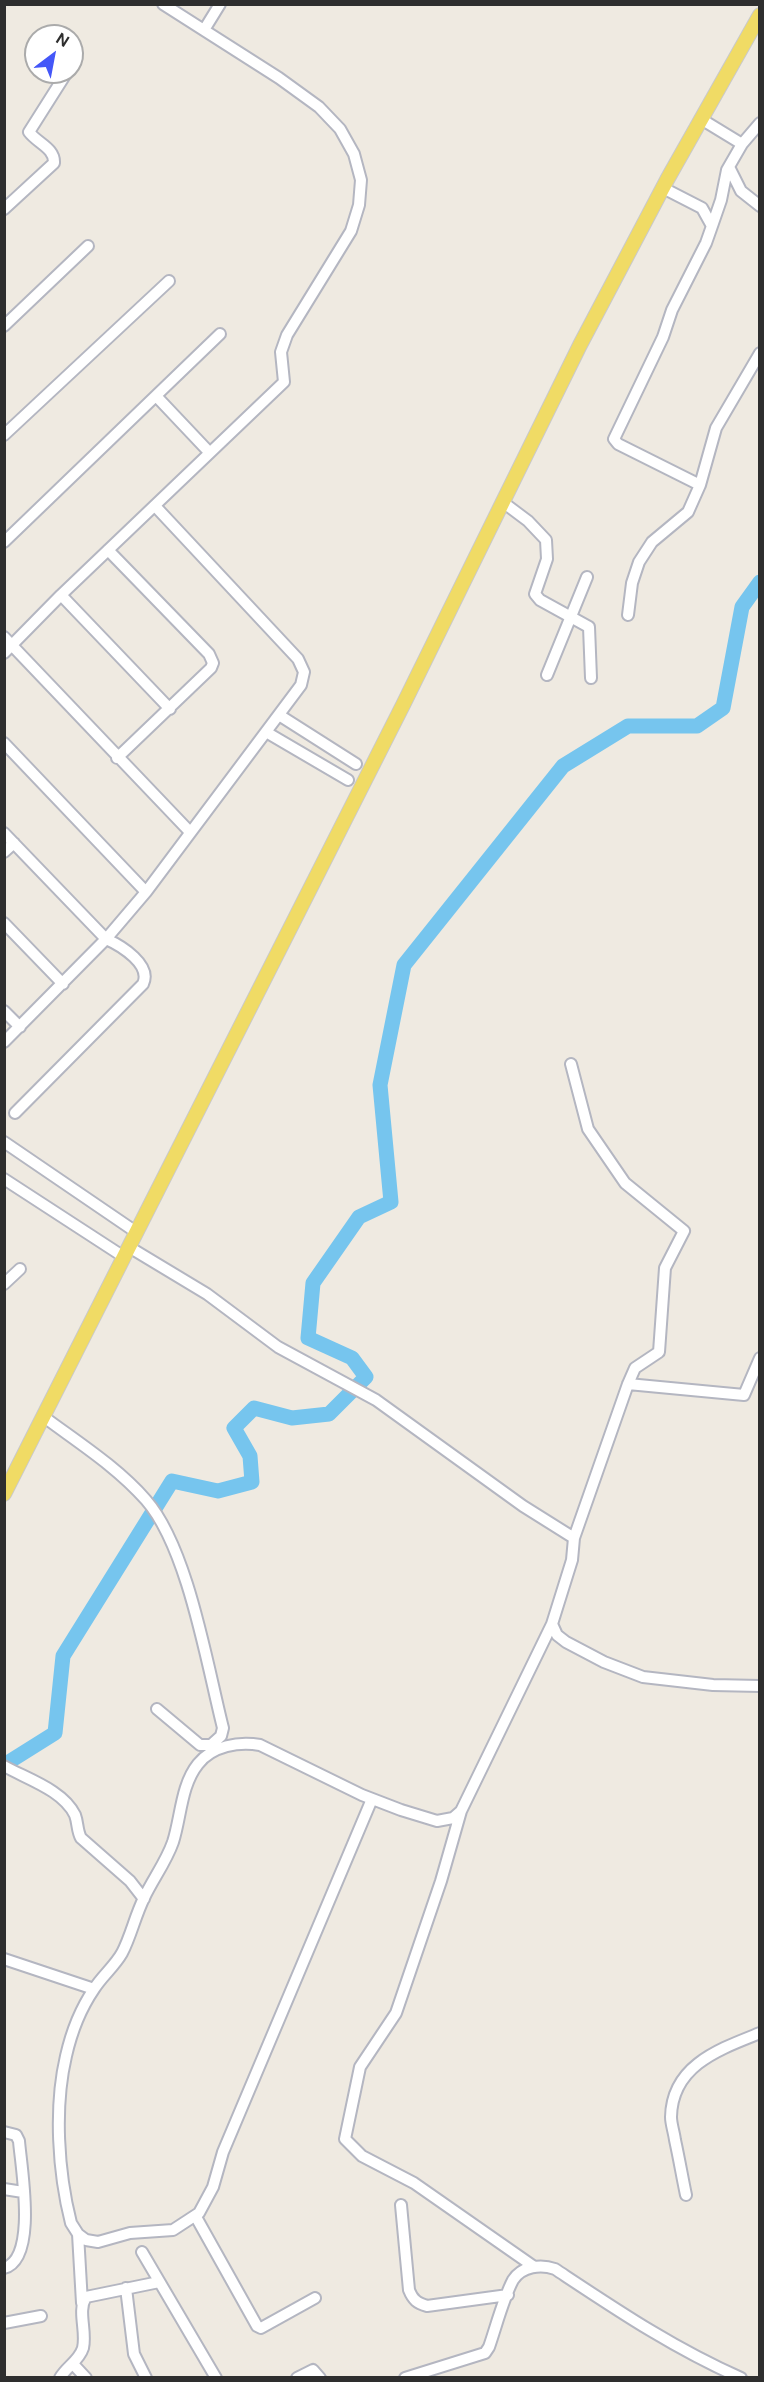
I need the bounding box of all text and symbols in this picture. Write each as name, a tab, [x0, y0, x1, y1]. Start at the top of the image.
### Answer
north arrow	[24, 24, 84, 84]
text: N	[52, 28, 73, 52]

